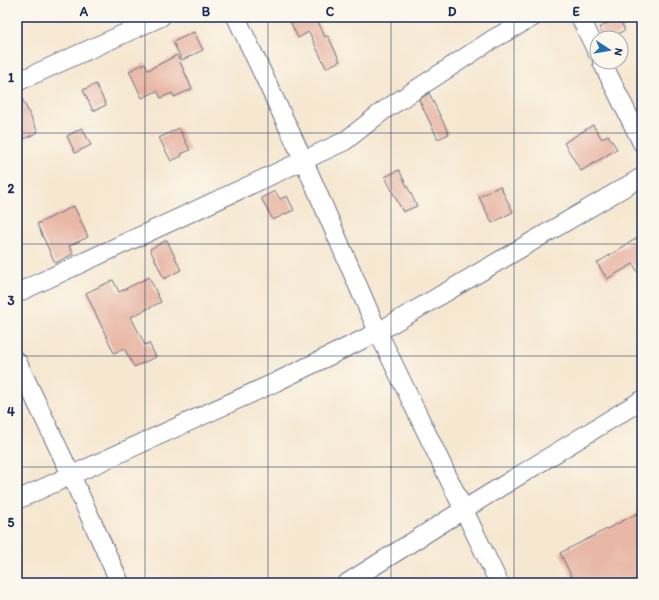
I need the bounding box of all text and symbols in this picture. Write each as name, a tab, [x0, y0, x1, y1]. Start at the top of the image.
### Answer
text: A	[79, 4, 89, 19]
text: B	[202, 4, 211, 19]
text: C	[326, 4, 335, 19]
text: D	[448, 4, 457, 19]
text: E	[572, 4, 580, 19]
north arrow	[589, 30, 629, 70]
text: N	[611, 47, 625, 57]
text: 1	[8, 70, 14, 85]
text: 2	[8, 181, 15, 196]
text: 3	[7, 293, 15, 308]
text: 4	[7, 404, 15, 419]
text: 5	[8, 515, 15, 530]

